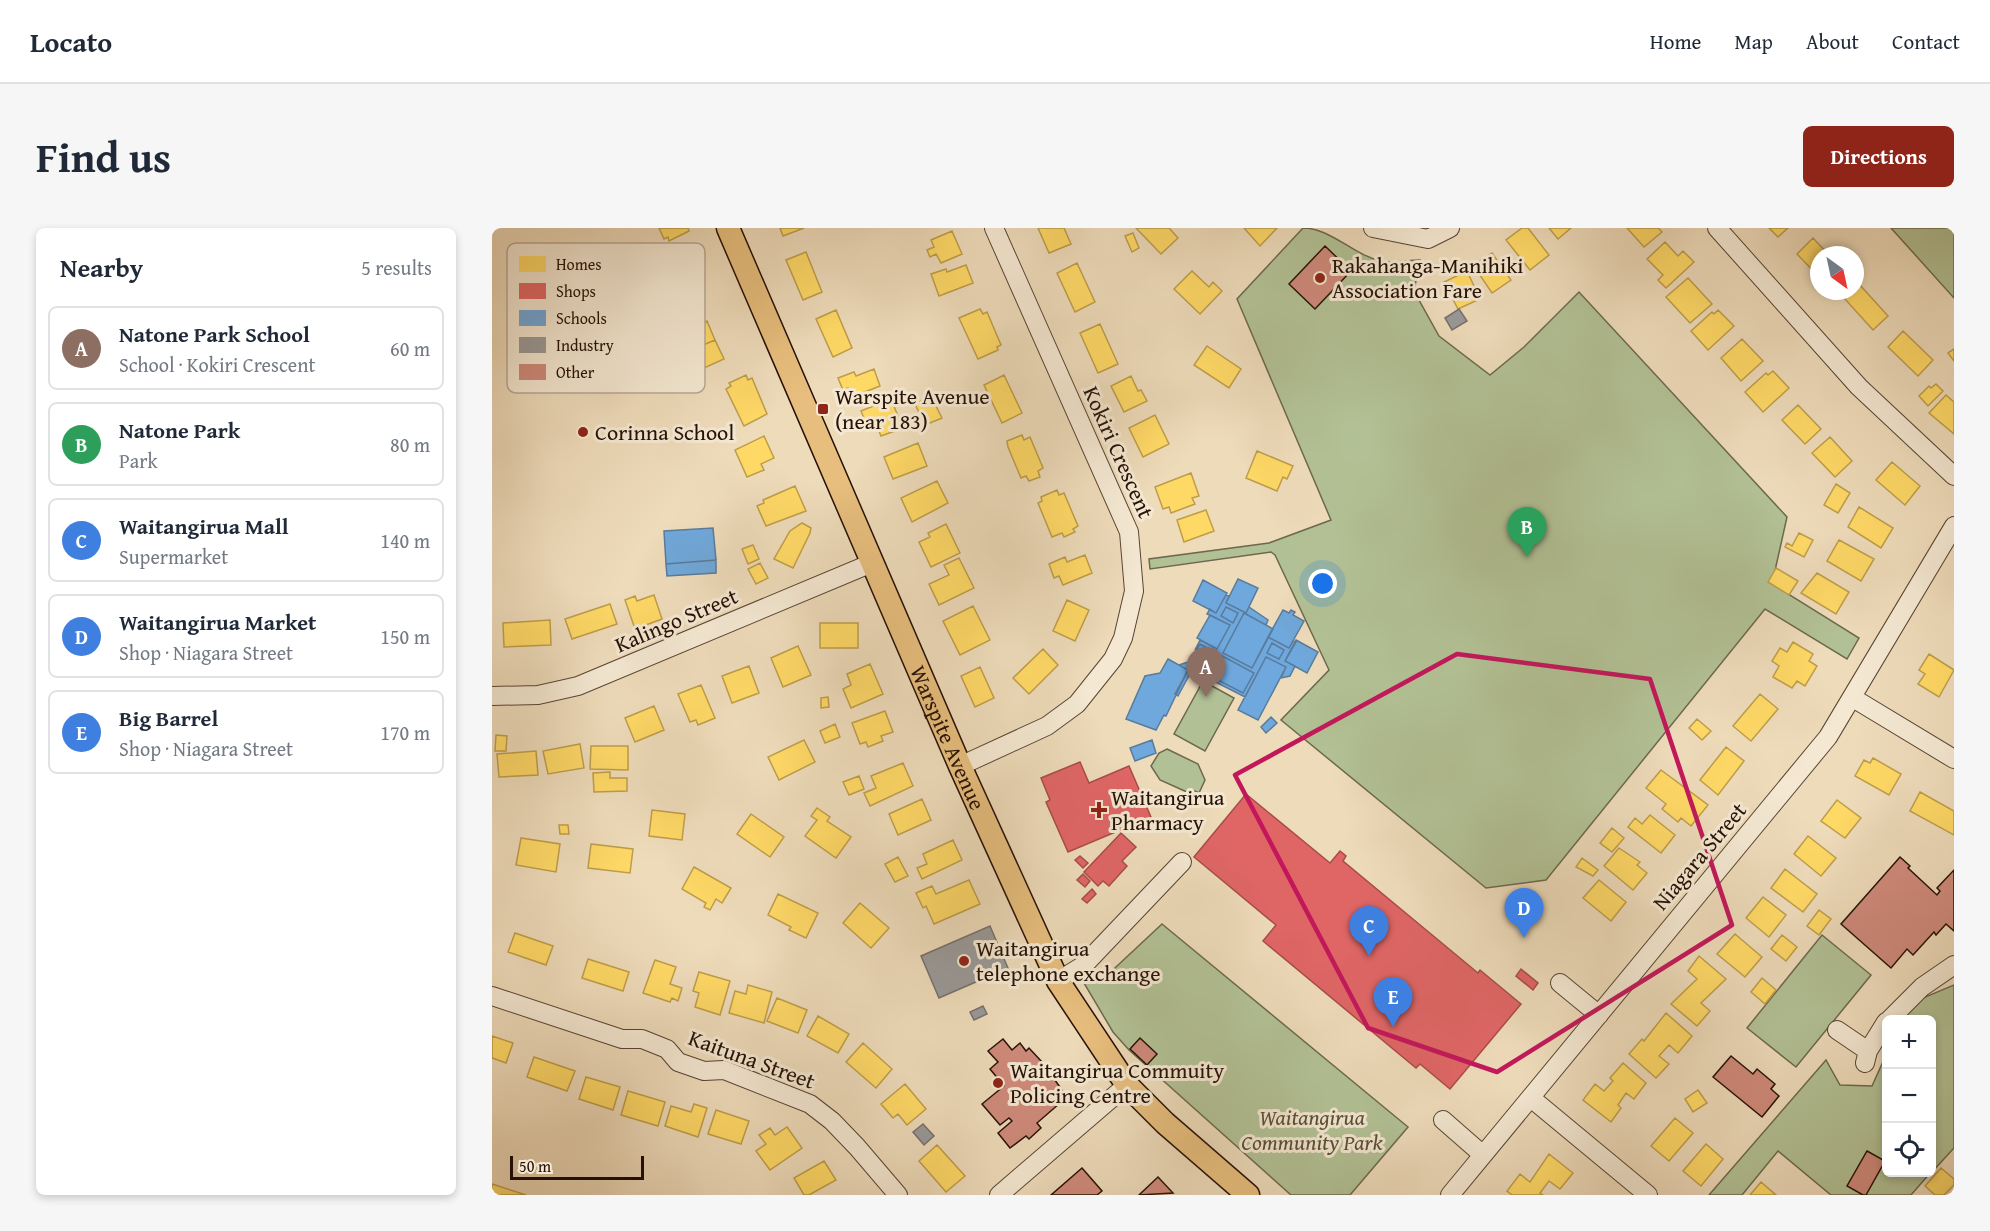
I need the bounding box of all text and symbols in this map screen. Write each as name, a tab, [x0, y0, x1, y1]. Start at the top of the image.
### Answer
text: Locato	[30, 21, 112, 62]
text: Home	[1650, 26, 1701, 57]
text: Map	[1734, 26, 1773, 57]
text: About	[1806, 26, 1859, 57]
text: Contact	[1892, 26, 1960, 57]
text: Find us	[36, 126, 171, 187]
button: Directions	[1803, 126, 1954, 187]
legend	[507, 243, 705, 393]
north arrow	[1810, 246, 1864, 300]
text: Nearby	[60, 248, 143, 287]
place label: Rakahanga-Manihiki Association Fare	[1332, 249, 1523, 306]
text: Homes	[556, 252, 602, 276]
text: 5 results	[361, 253, 432, 282]
marker: Rakahanga-Manihiki Association Fare	[1313, 271, 1327, 285]
text: Shops	[556, 279, 596, 303]
text: Schools	[556, 306, 607, 330]
text: Natone Park School	[119, 318, 310, 350]
text: Industry	[556, 333, 614, 357]
text: A	[75, 334, 88, 363]
text: 60 m	[390, 334, 430, 363]
text: School · Kokiri Crescent	[119, 350, 315, 379]
text: Other	[556, 360, 595, 384]
place label: Warspite Avenue (near 183)	[835, 380, 990, 437]
street label: Kokiri Crescent	[1076, 381, 1163, 523]
marker: Warspite Avenue (near 183)	[816, 402, 830, 416]
text: Natone Park	[119, 414, 240, 446]
place label: Corinna School	[595, 416, 735, 448]
marker: Corinna School	[576, 425, 590, 439]
text: B	[75, 430, 88, 459]
text: 80 m	[390, 430, 430, 459]
text: Park	[119, 446, 158, 475]
pin: B	[1508, 508, 1546, 557]
text: Waitangirua Mall	[119, 510, 289, 542]
text: C	[76, 526, 87, 555]
text: 140 m	[380, 526, 430, 555]
text: Supermarket	[119, 542, 228, 571]
your location	[1308, 569, 1337, 598]
street label: Kalingo Street	[610, 580, 743, 660]
text: Waitangirua Market	[119, 606, 316, 638]
text: D	[75, 622, 88, 651]
text: 150 m	[380, 622, 430, 651]
text: Shop · Niagara Street	[119, 638, 293, 667]
pin: A	[1186, 648, 1226, 697]
street label: Warspite Avenue	[902, 660, 994, 815]
text: Big Barrel	[119, 702, 218, 734]
text: E	[76, 718, 87, 747]
text: 170 m	[380, 718, 430, 747]
text: Shop · Niagara Street	[119, 734, 293, 763]
place label: Waitangirua Pharmacy	[1111, 781, 1225, 838]
street label: Niagara Street	[1644, 795, 1754, 917]
marker: Waitangirua Pharmacy	[1092, 803, 1106, 817]
pin: D	[1504, 888, 1544, 938]
pin: C	[1350, 906, 1388, 956]
place label: Waitangirua telephone exchange	[976, 932, 1161, 989]
marker: Waitangirua telephone exchange	[957, 954, 971, 968]
pin: E	[1374, 978, 1412, 1027]
map controls	[1882, 1015, 1936, 1177]
button: +	[1882, 1015, 1936, 1069]
street label: Kaituna Street	[684, 1021, 820, 1097]
place label: Waitangirua Commuity Policing Centre	[1010, 1054, 1224, 1111]
button: −	[1882, 1069, 1936, 1123]
marker: Waitangirua Commuity Policing Centre	[991, 1076, 1005, 1090]
park label: Waitangirua Community Park	[1241, 1101, 1384, 1158]
button: locate	[1882, 1123, 1936, 1177]
scale bar	[510, 1153, 644, 1180]
text: 50 m	[519, 1154, 551, 1178]

